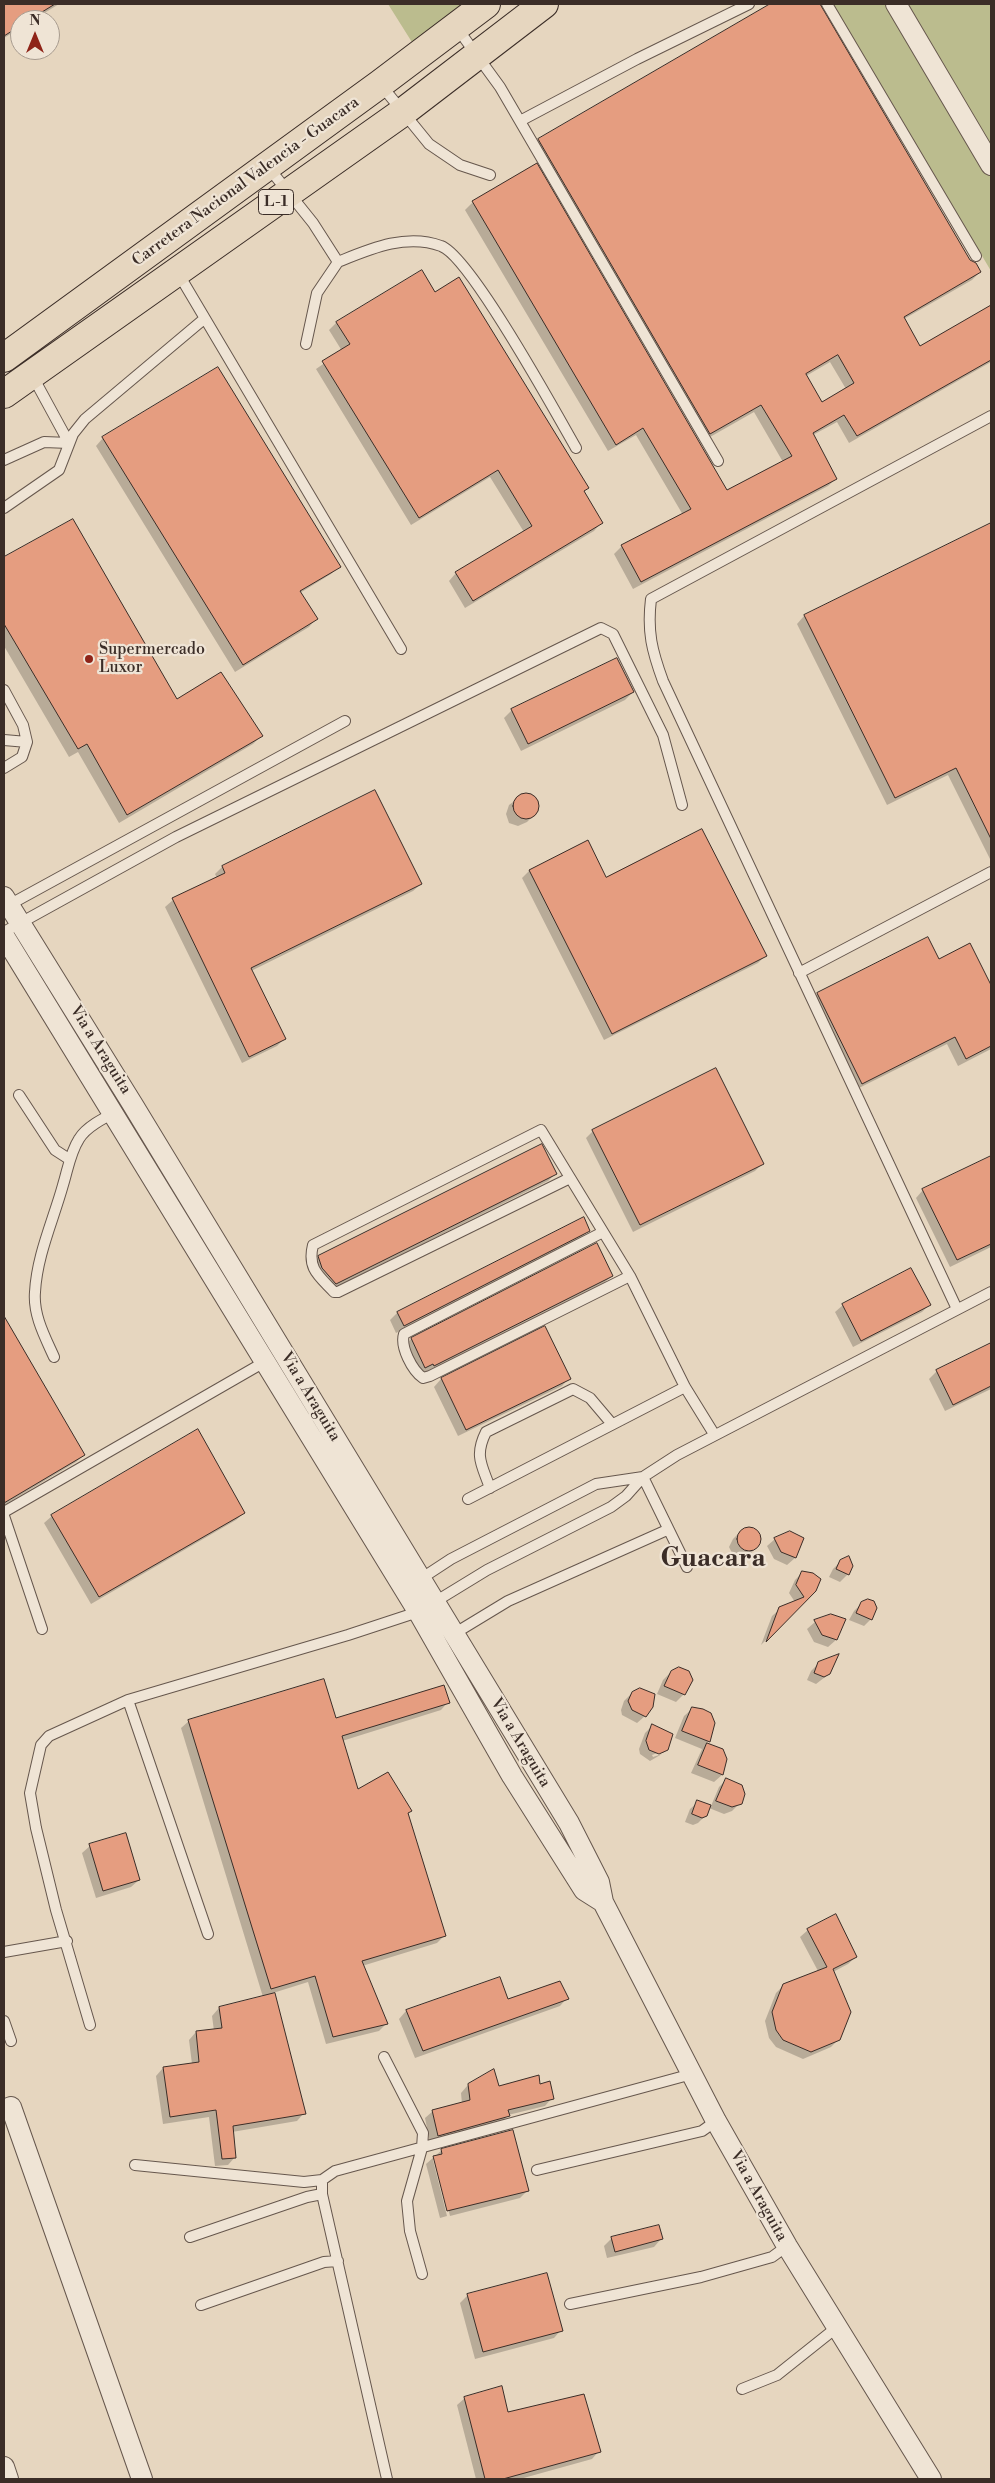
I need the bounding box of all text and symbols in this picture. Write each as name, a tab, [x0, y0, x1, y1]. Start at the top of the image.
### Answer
north arrow	[10, 10, 60, 60]
text: N	[29, 12, 41, 30]
street label: Carretera Nacional Valencia - Guacara	[129, 93, 363, 271]
road number: L-1	[258, 190, 294, 214]
place label: Supermercado Luxor	[99, 640, 205, 678]
marker: Supermercado Luxor	[83, 653, 95, 665]
street label: Via a Araguita	[65, 1002, 135, 1098]
street label: Via a Araguita	[276, 1349, 344, 1445]
district label: Guacara	[660, 1544, 766, 1576]
street label: Via a Araguita	[486, 1695, 554, 1791]
street label: Via a Araguita	[725, 2147, 791, 2245]

